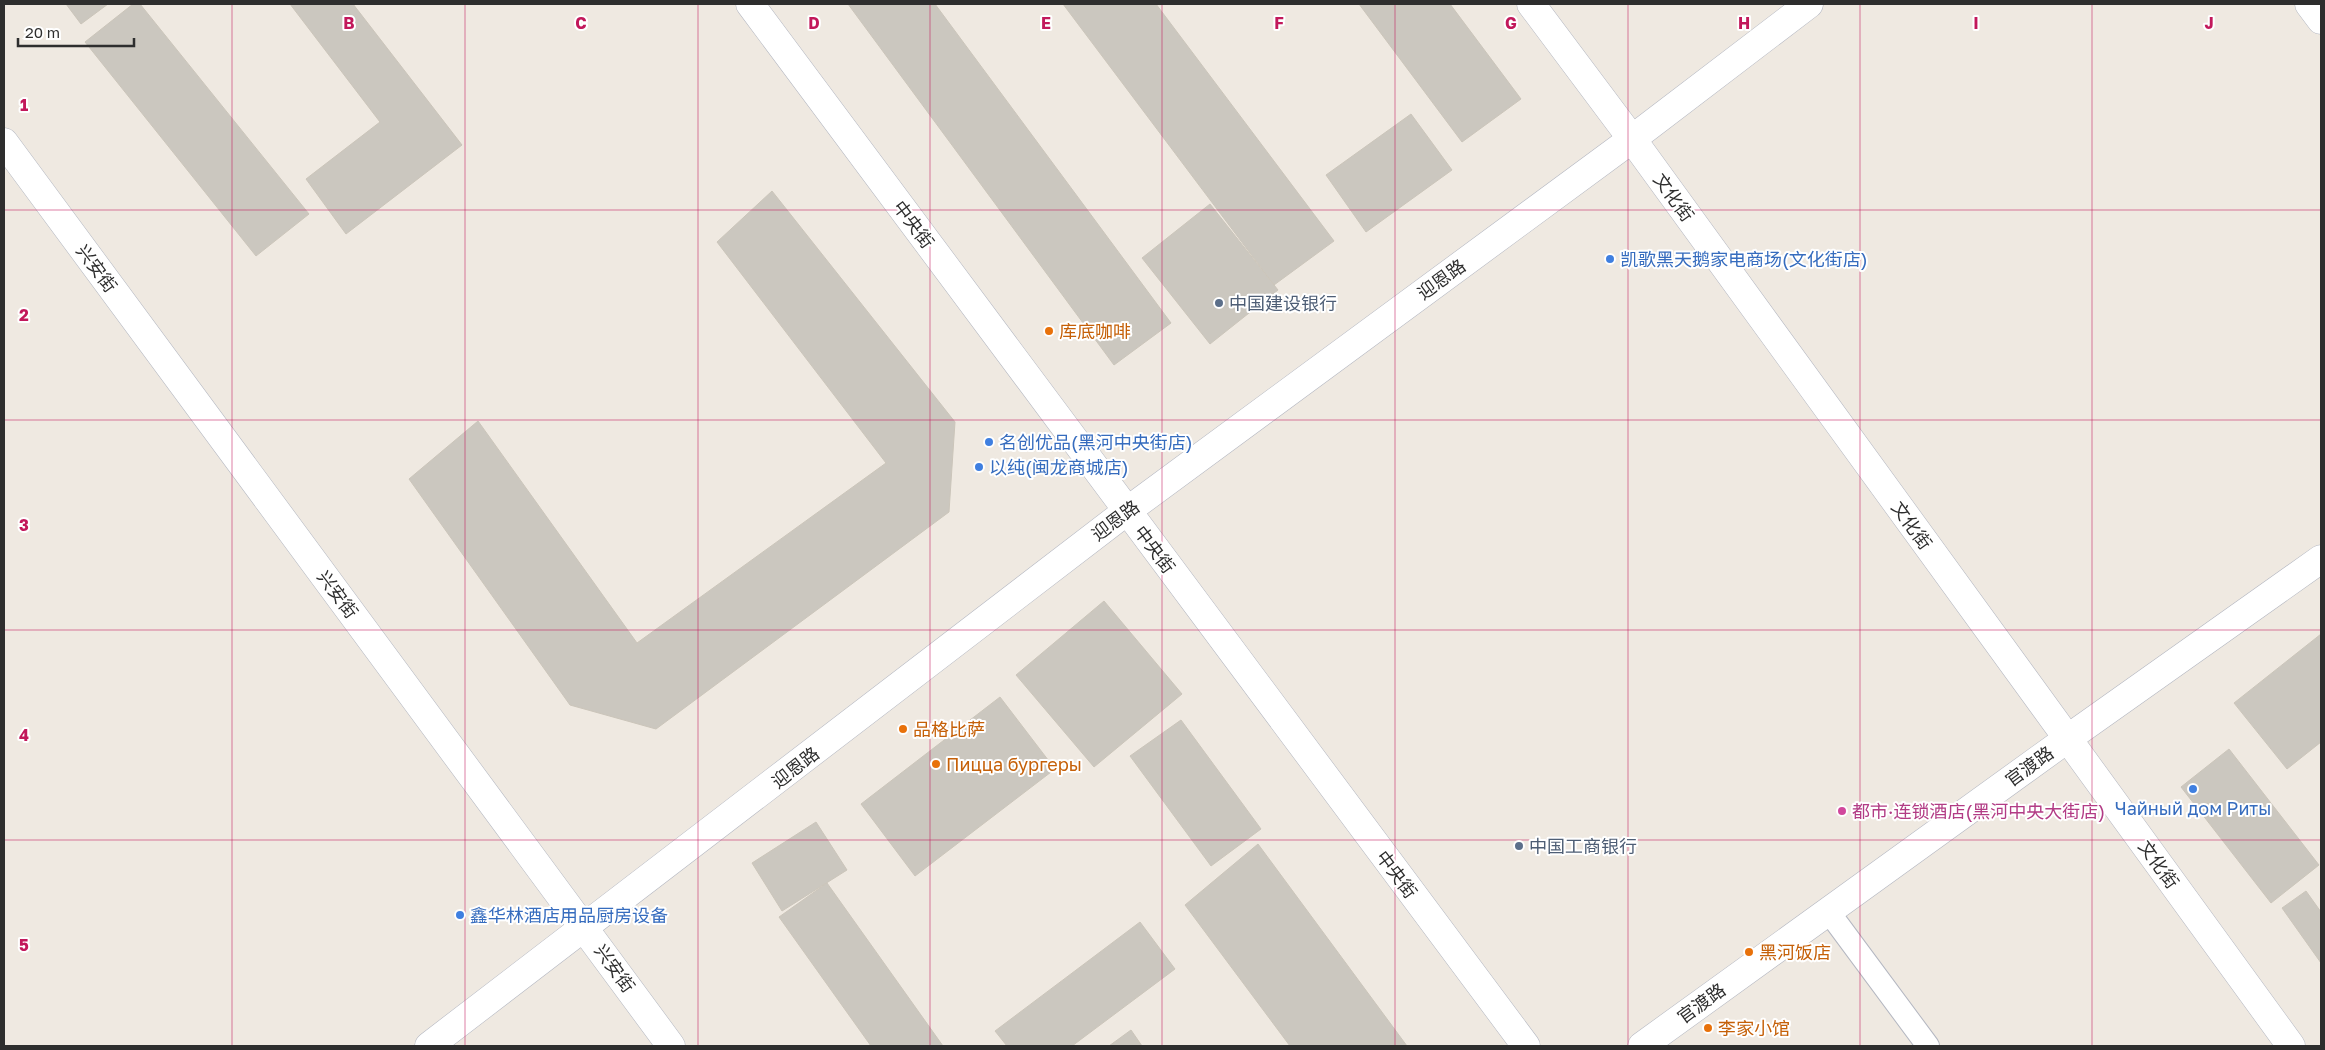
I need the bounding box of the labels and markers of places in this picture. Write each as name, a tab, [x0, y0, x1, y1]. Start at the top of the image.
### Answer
place label: 凯歌黑天鹅家电商场(文化街店)	[1620, 248, 1868, 270]
marker: 凯歌黑天鹅家电商场(文化街店)	[1604, 253, 1616, 265]
place label: 中国建设银行	[1229, 292, 1337, 314]
marker: 中国建设银行	[1213, 297, 1225, 309]
place label: 库底咖啡	[1059, 320, 1131, 342]
marker: 库底咖啡	[1043, 325, 1055, 337]
place label: 名创优品(黑河中央街店)	[999, 431, 1193, 453]
marker: 名创优品(黑河中央街店)	[983, 436, 995, 448]
place label: 以纯(闽龙商城店)	[989, 456, 1129, 478]
marker: 以纯(闽龙商城店)	[973, 461, 985, 473]
place label: 品格比萨	[913, 718, 985, 740]
marker: 品格比萨	[897, 723, 909, 735]
place label: Пицца бургеры	[946, 753, 1082, 775]
marker: Пицца бургеры	[930, 758, 942, 770]
marker: Чайный дом Риты	[2187, 783, 2199, 795]
place label: Чайный дом Риты	[2115, 797, 2271, 819]
place label: 都市·连锁酒店(黑河中央大街店)	[1852, 800, 2105, 822]
marker: 都市·连锁酒店(黑河中央大街店)	[1836, 805, 1848, 817]
place label: 中国工商银行	[1529, 835, 1637, 857]
marker: 中国工商银行	[1513, 840, 1525, 852]
place label: 鑫华林酒店用品厨房设备	[470, 904, 668, 926]
marker: 鑫华林酒店用品厨房设备	[454, 909, 466, 921]
place label: 黑河饭店	[1759, 941, 1831, 963]
marker: 黑河饭店	[1743, 946, 1755, 958]
place label: 李家小馆	[1718, 1017, 1790, 1039]
marker: 李家小馆	[1702, 1022, 1714, 1034]

